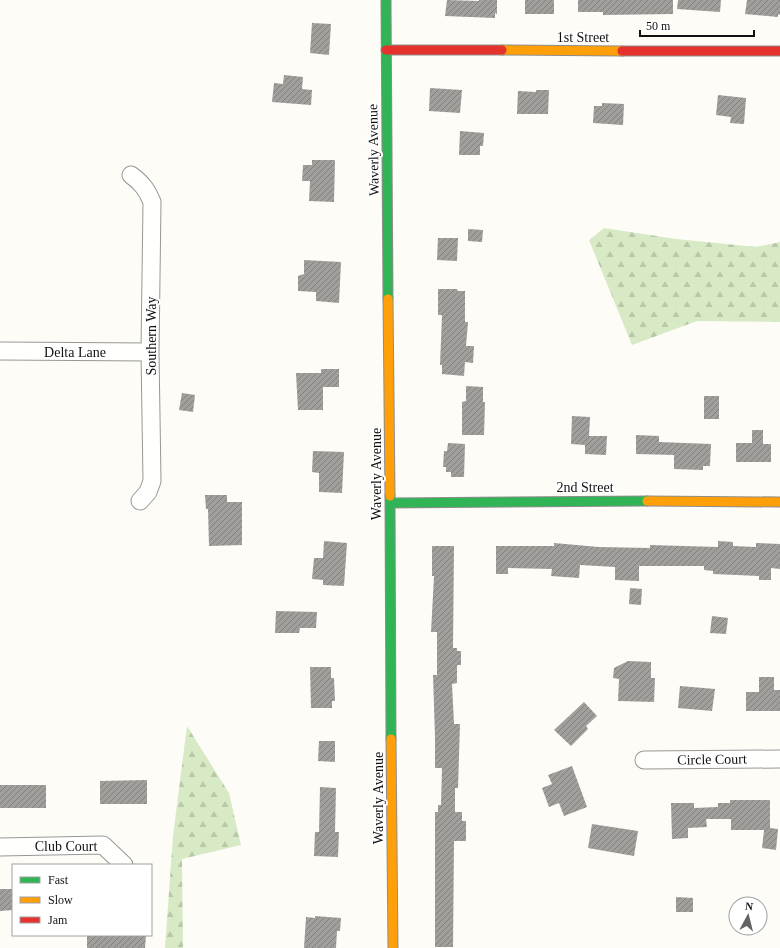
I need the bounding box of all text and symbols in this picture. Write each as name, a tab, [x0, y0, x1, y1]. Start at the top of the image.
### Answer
scale bar	[640, 12, 754, 38]
text: 50 m	[646, 19, 671, 33]
street label: 1st Street	[557, 30, 609, 45]
street label: Waverly Avenue	[365, 104, 382, 196]
street label: Southern Way	[144, 296, 159, 376]
street label: Delta Lane	[44, 345, 106, 360]
street label: Waverly Avenue	[369, 428, 384, 520]
street label: 2nd Street	[556, 480, 614, 495]
street label: Circle Court	[677, 751, 747, 768]
street label: Waverly Avenue	[371, 752, 386, 844]
street label: Club Court	[35, 839, 97, 854]
legend	[12, 864, 152, 936]
text: Fast	[48, 873, 69, 887]
text: Slow	[48, 893, 73, 907]
north arrow	[728, 896, 768, 936]
text: N	[745, 900, 754, 913]
text: Jam	[48, 913, 68, 927]

